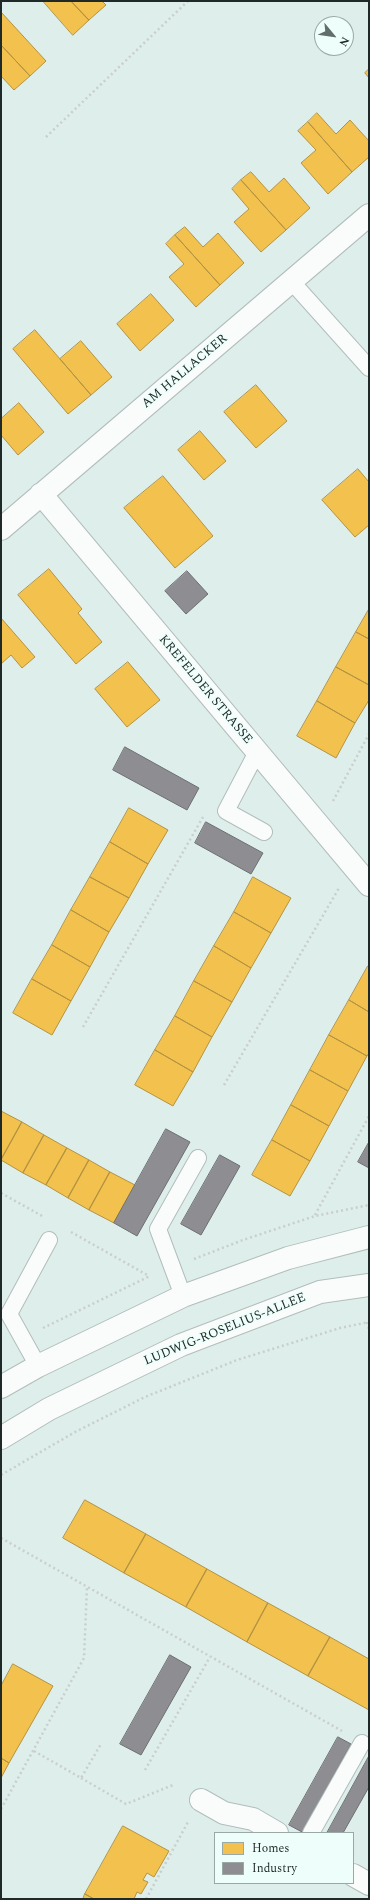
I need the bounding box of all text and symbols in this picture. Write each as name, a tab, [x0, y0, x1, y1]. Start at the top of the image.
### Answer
north arrow	[314, 16, 354, 56]
text: N	[334, 34, 354, 50]
street label: AM HALLACKER	[139, 332, 231, 412]
street label: KREFELDER STRASSE	[155, 632, 255, 748]
street label: LUDWIG-ROSELIUS-ALLEE	[142, 1290, 308, 1370]
legend	[214, 1832, 354, 1884]
text: Homes	[252, 1839, 290, 1858]
text: Industry	[252, 1859, 297, 1878]

